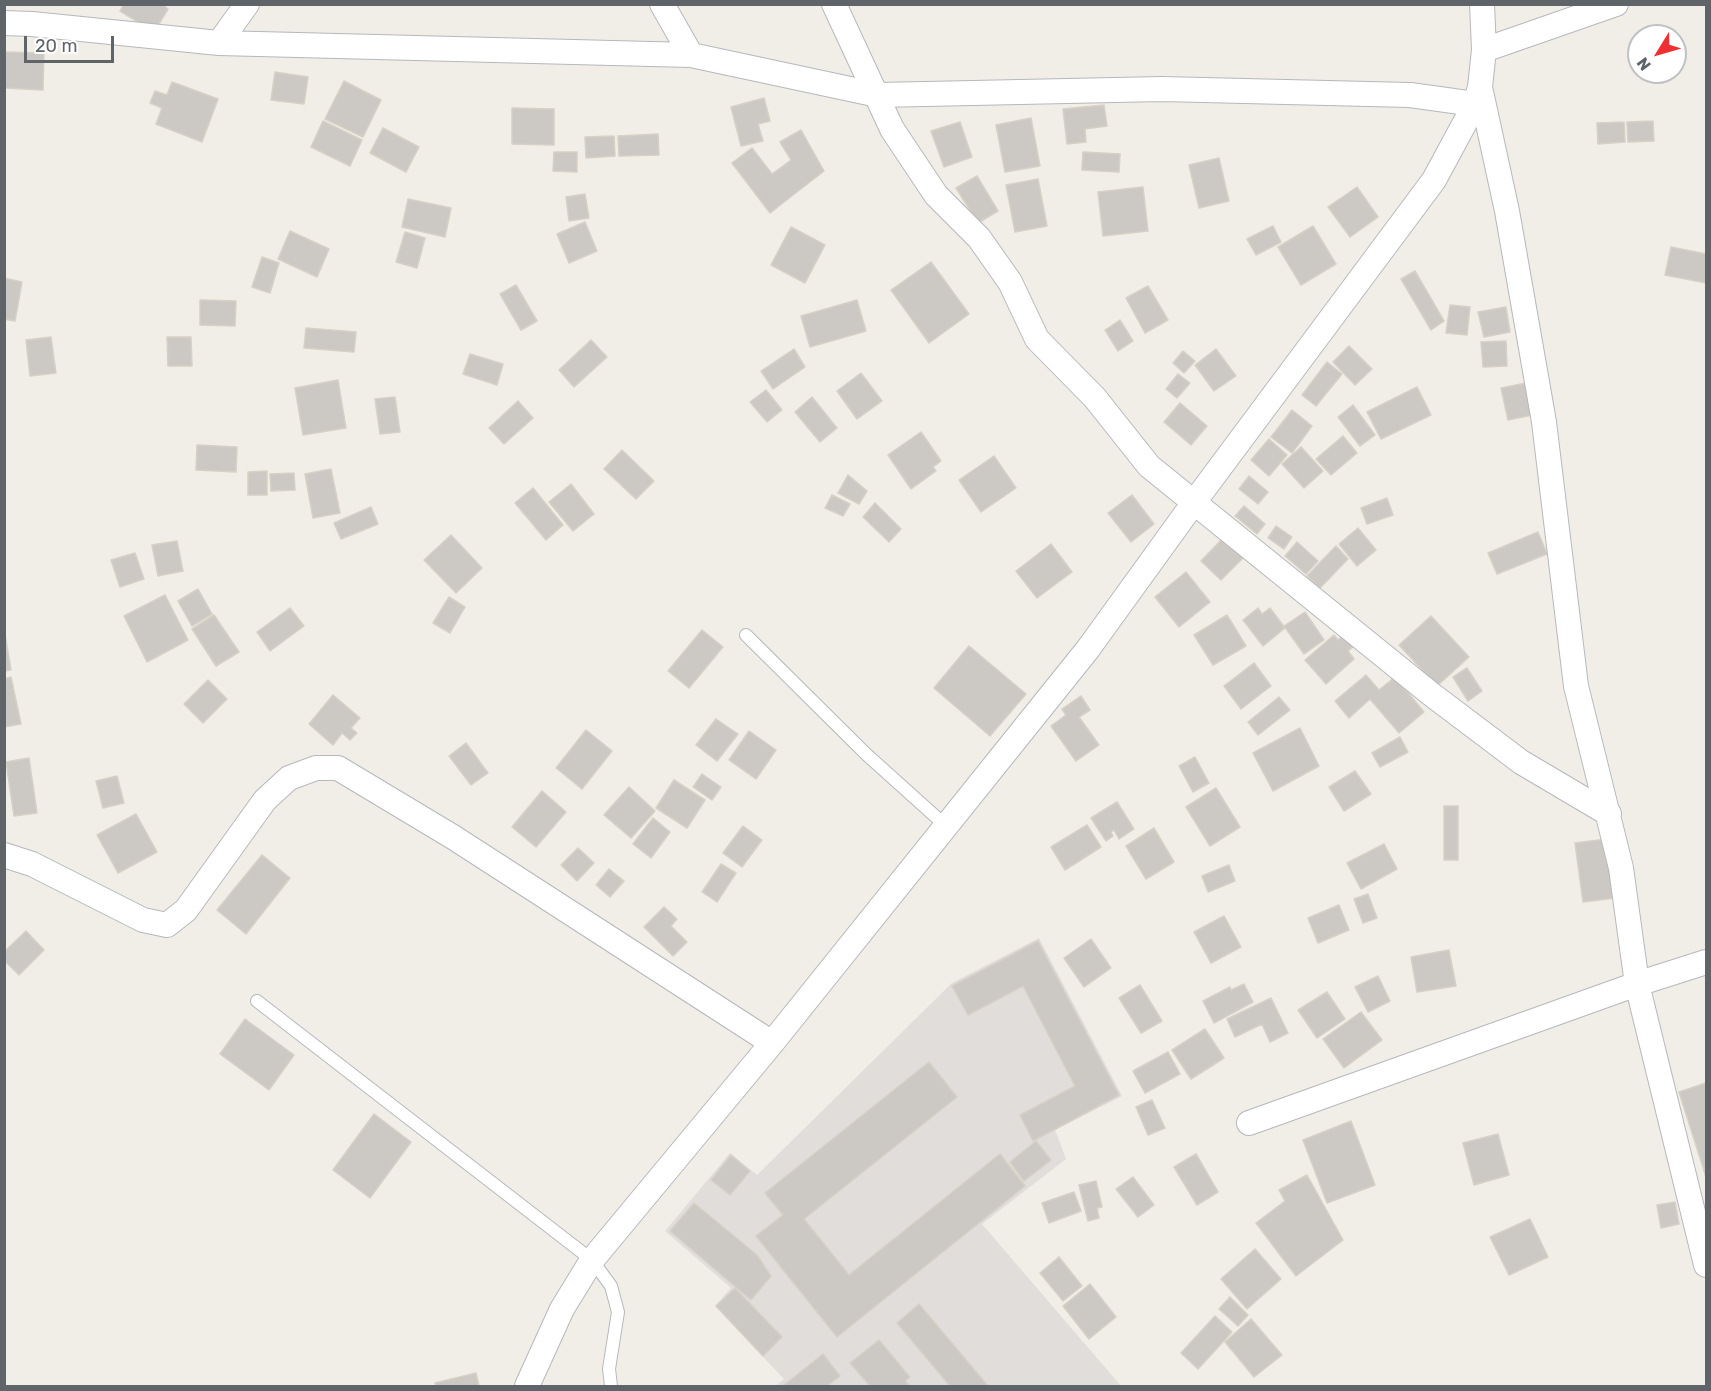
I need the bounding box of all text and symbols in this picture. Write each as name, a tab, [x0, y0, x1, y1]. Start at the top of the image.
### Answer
scale bar	[27, 24, 117, 62]
north arrow	[1627, 24, 1687, 84]
text: 20 m	[35, 35, 77, 57]
text: N	[1633, 54, 1655, 74]

